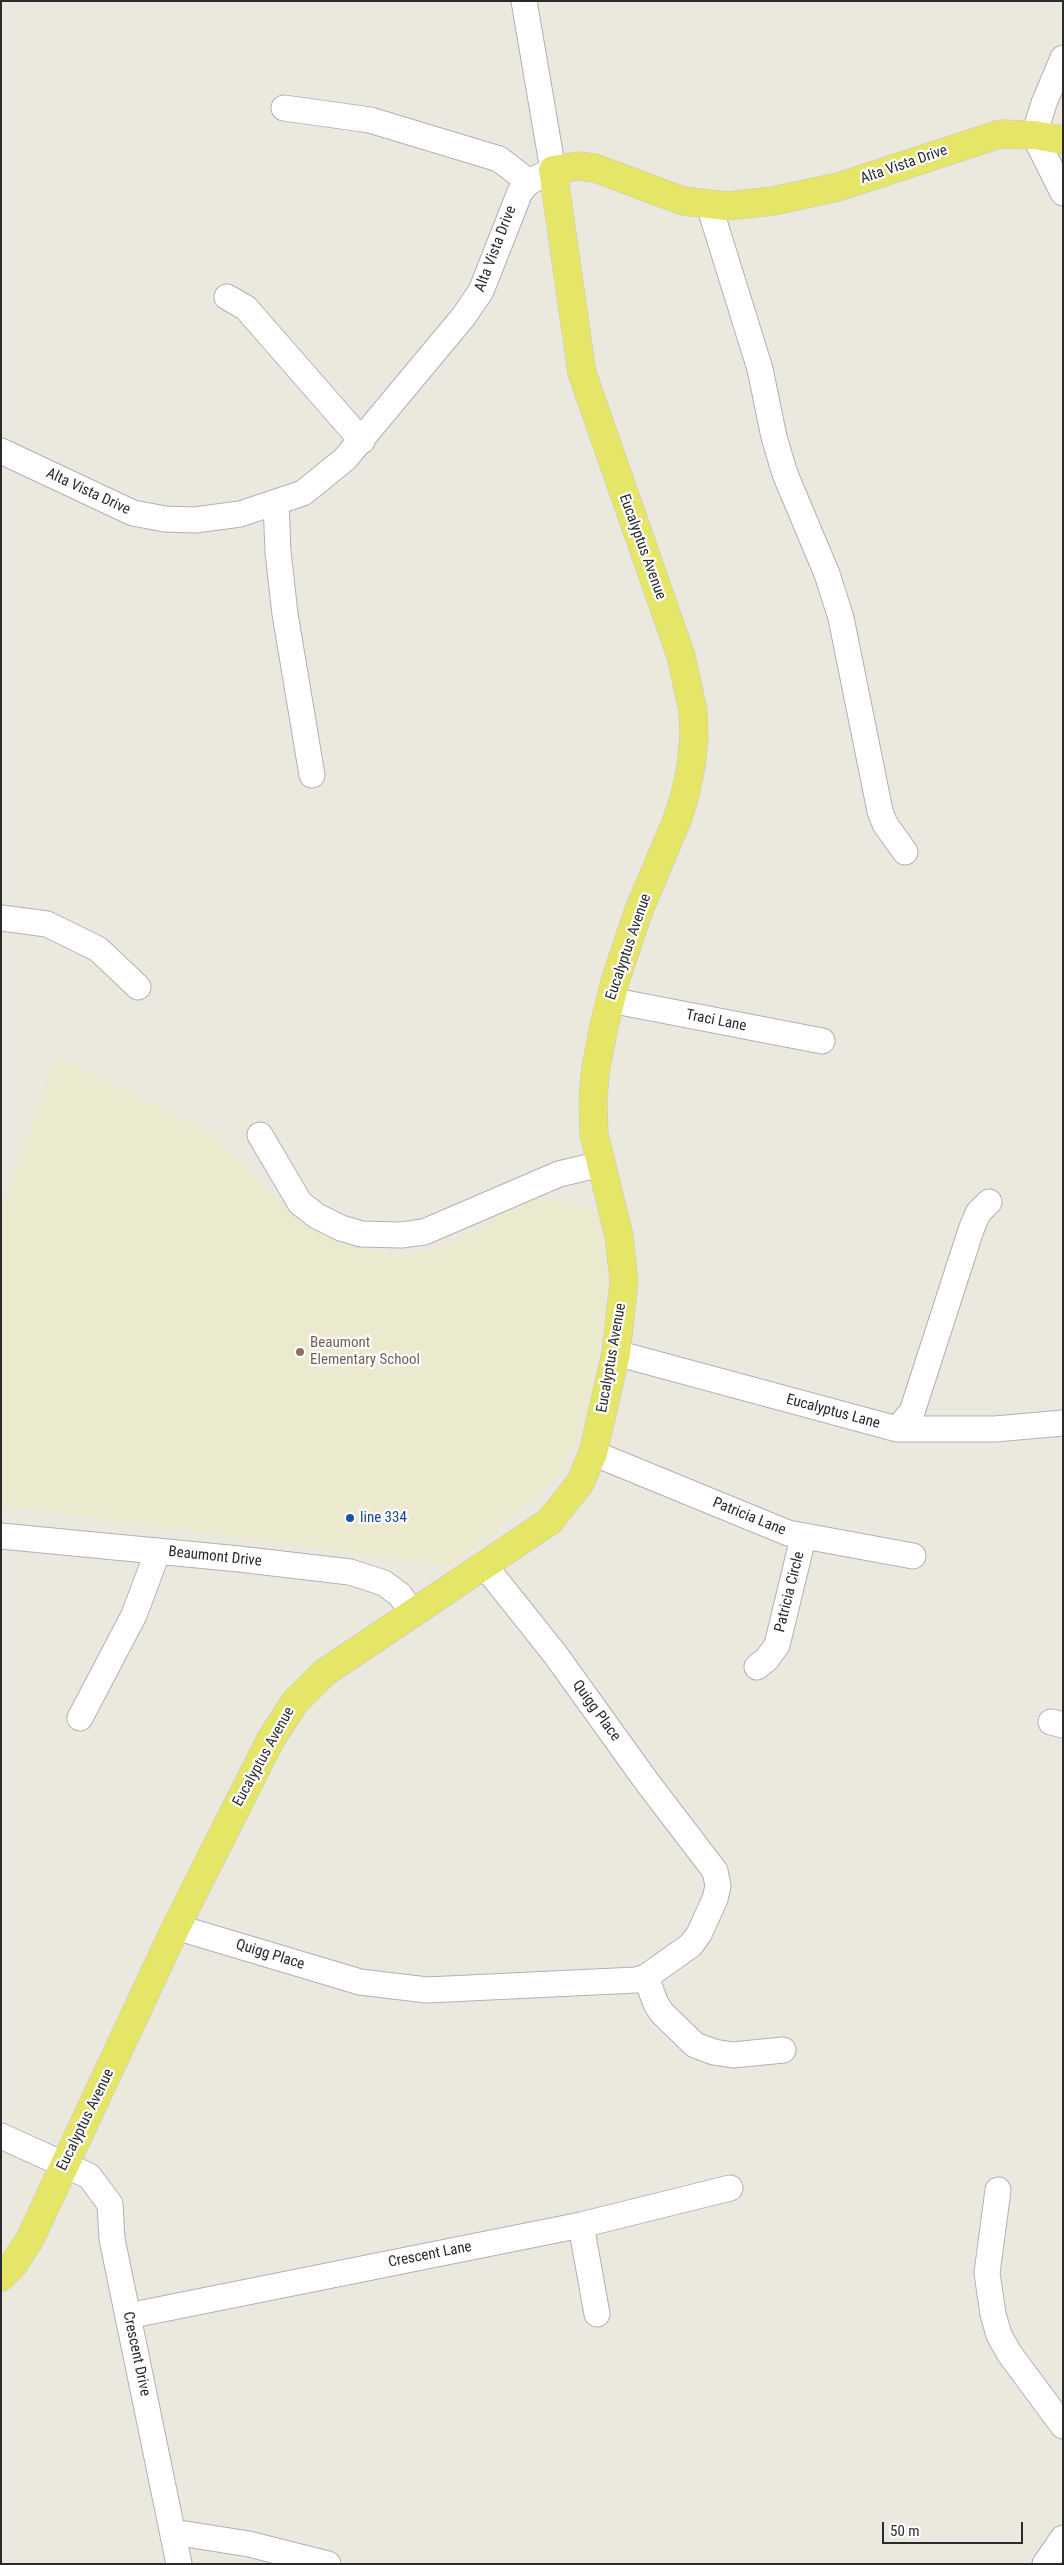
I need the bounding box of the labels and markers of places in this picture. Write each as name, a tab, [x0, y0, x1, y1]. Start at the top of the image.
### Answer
place label: Beaumont Elementary School	[310, 1334, 420, 1369]
marker: Beaumont Elementary School	[294, 1346, 306, 1358]
place label: line 334	[360, 1509, 407, 1527]
marker: line 334	[344, 1512, 356, 1524]

